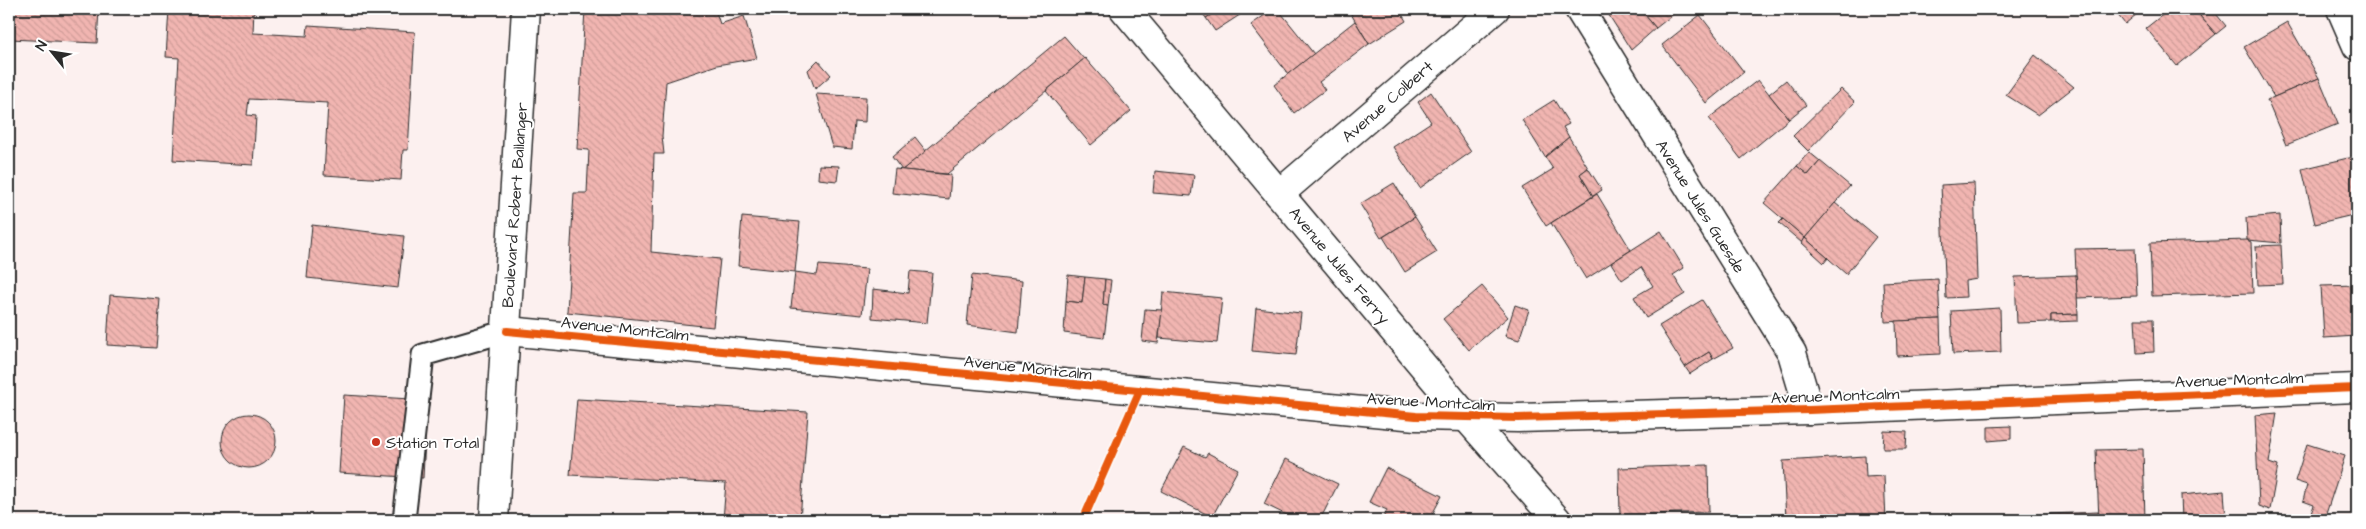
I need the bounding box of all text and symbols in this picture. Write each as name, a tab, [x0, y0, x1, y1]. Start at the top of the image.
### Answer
north arrow	[28, 28, 78, 78]
text: N	[31, 37, 53, 55]
street label: Avenue Colbert	[1337, 56, 1438, 148]
street label: Boulevard Robert Ballanger	[497, 102, 534, 309]
street label: Avenue Jules Guesde	[1650, 136, 1750, 278]
street label: Avenue Jules Ferry	[1283, 202, 1395, 330]
street label: Avenue Montcalm	[560, 311, 690, 347]
street label: Avenue Montcalm	[963, 350, 1093, 386]
street label: Avenue Montcalm	[2175, 367, 2304, 393]
street label: Avenue Montcalm	[1771, 383, 1900, 409]
street label: Avenue Montcalm	[1366, 388, 1496, 416]
place label: Station Total	[386, 432, 479, 454]
marker: Station Total	[370, 436, 382, 448]

